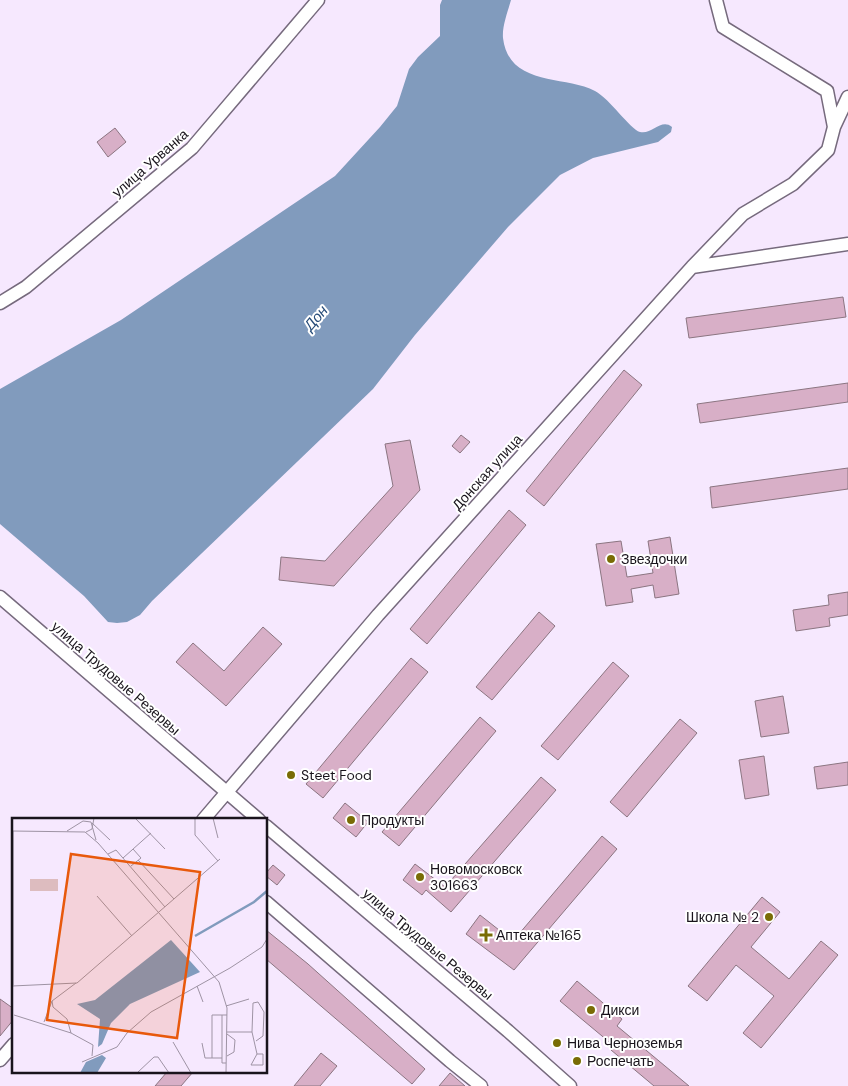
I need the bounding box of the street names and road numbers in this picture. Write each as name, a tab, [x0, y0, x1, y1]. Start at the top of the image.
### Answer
street label: улица Урванка	[108, 125, 192, 201]
street label: Донская улица	[448, 430, 526, 514]
street label: улица Трудовые Резервы	[48, 617, 184, 739]
street label: улица Трудовые Резервы	[359, 884, 497, 1004]

